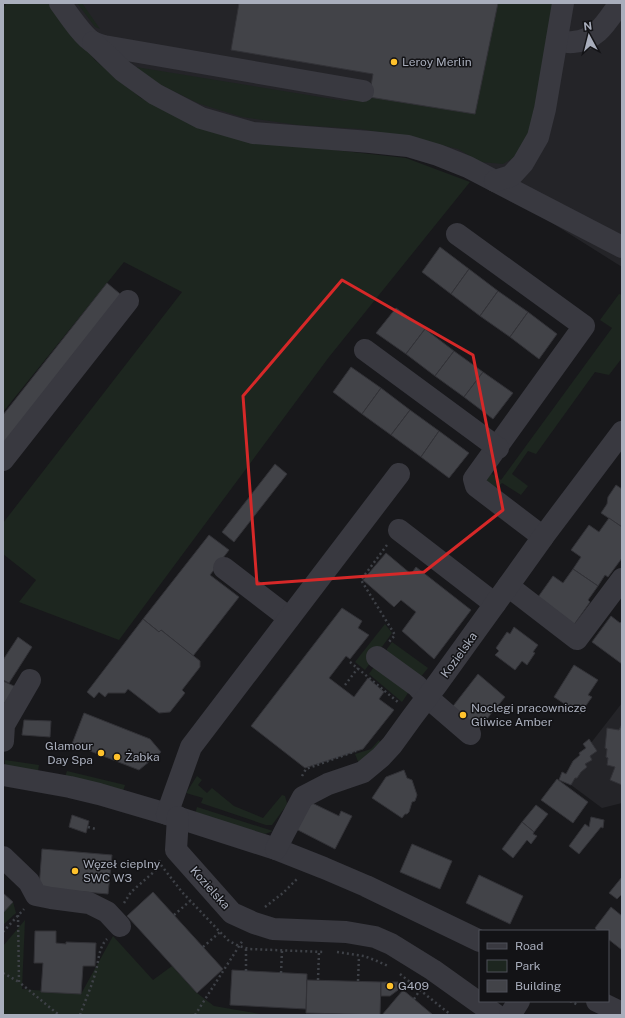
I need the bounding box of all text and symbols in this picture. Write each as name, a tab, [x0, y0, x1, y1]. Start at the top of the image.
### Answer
north arrow	[569, 16, 609, 56]
text: N	[583, 20, 593, 33]
place label: Leroy Merlin	[402, 55, 472, 69]
marker: Leroy Merlin	[389, 57, 399, 67]
street label: Kozielska	[438, 630, 480, 680]
place label: Noclegi pracownicze Gliwice Amber	[471, 701, 586, 729]
marker: Noclegi pracownicze Gliwice Amber	[458, 710, 468, 720]
place label: Glamour Day Spa	[45, 739, 93, 767]
marker: Glamour Day Spa	[96, 748, 106, 758]
place label: Żabka	[125, 750, 160, 764]
marker: Żabka	[112, 752, 122, 762]
place label: Węzeł cieplny SWC W3	[83, 857, 161, 885]
street label: Kozielska	[187, 864, 233, 912]
marker: Węzeł cieplny SWC W3	[70, 866, 80, 876]
legend	[479, 930, 609, 1002]
text: Road	[515, 939, 543, 953]
text: Park	[515, 959, 541, 973]
place label: G409	[398, 979, 429, 993]
text: Building	[515, 979, 561, 993]
marker: G409	[385, 981, 395, 991]

